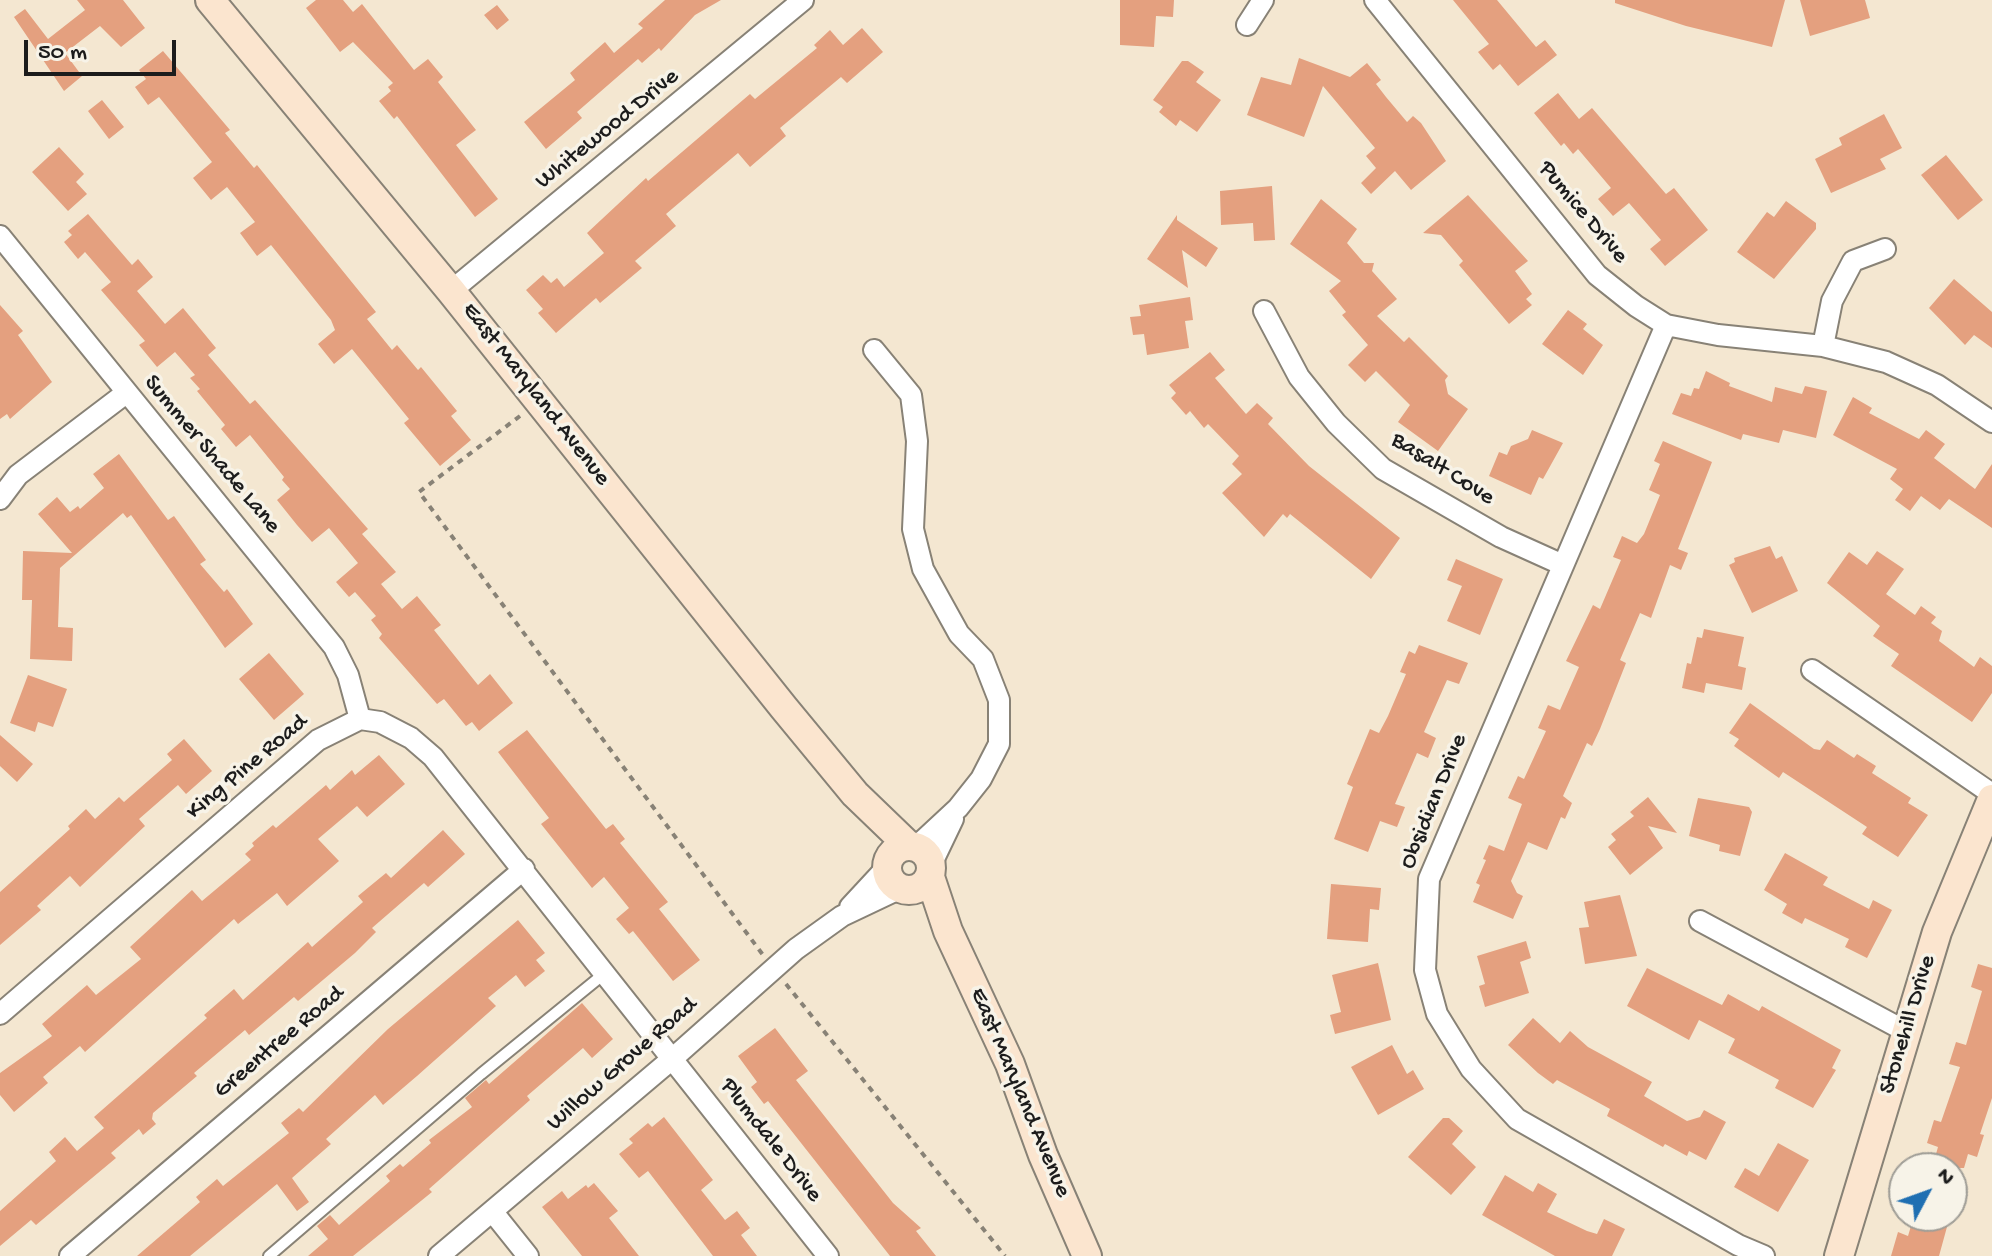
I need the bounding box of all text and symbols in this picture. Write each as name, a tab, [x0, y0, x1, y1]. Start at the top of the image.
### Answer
scale bar	[28, 24, 180, 74]
text: 50 m	[38, 39, 87, 68]
street label: Whitewood Drive	[530, 63, 686, 197]
street label: Pumice Drive	[1531, 156, 1633, 270]
street label: East Maryland Avenue	[454, 298, 616, 492]
street label: Summer Shade Lane	[136, 370, 286, 540]
street label: Basalt Cove	[1385, 427, 1499, 513]
street label: King Pine Road	[181, 709, 315, 827]
street label: Obsidian Drive	[1395, 730, 1475, 874]
street label: Stonehill Drive	[1874, 952, 1944, 1098]
street label: Greentree Road	[209, 980, 351, 1106]
street label: East Maryland Avenue	[962, 984, 1076, 1202]
street label: Willow Grove Road	[542, 992, 704, 1138]
street label: Plumdale Drive	[713, 1073, 827, 1209]
north arrow	[1888, 1152, 1968, 1232]
text: N	[1930, 1164, 1959, 1192]

